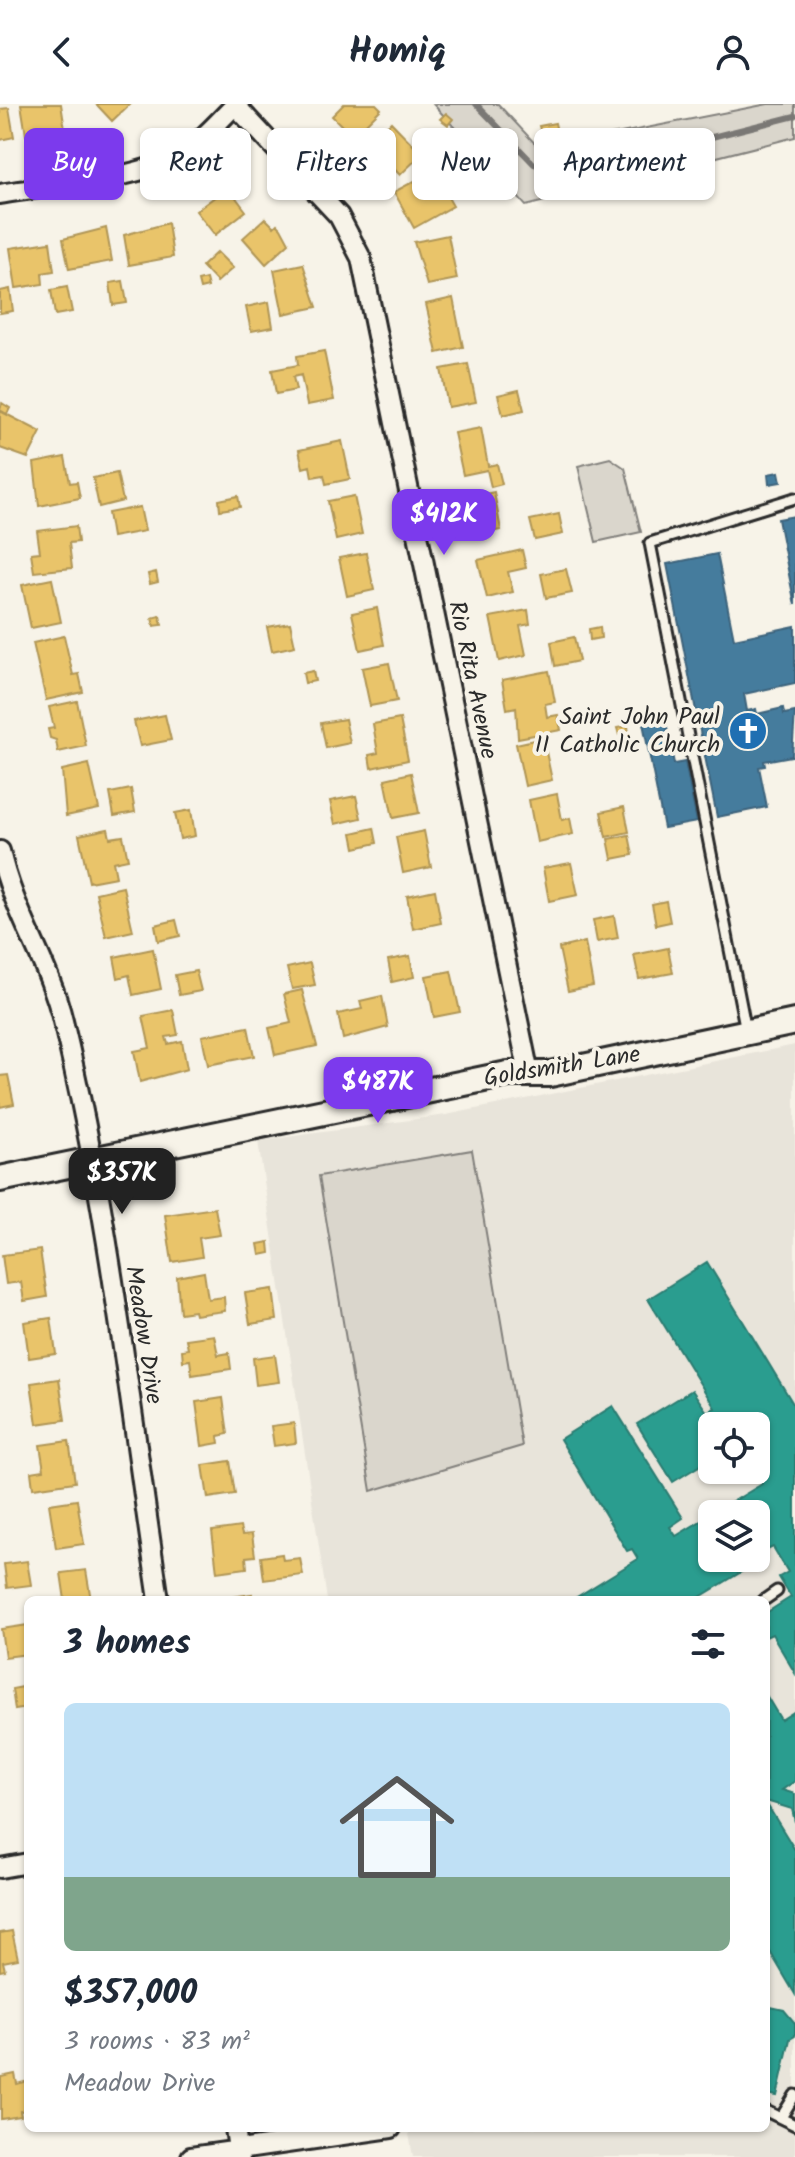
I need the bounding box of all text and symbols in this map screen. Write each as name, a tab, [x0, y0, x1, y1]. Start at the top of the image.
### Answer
text: Homiq	[349, 24, 446, 81]
icon: back	[40, 30, 84, 74]
icon: person	[711, 30, 755, 74]
chip: Buy	[24, 128, 124, 200]
chip: Rent	[140, 128, 251, 200]
chip: Filters	[267, 128, 396, 200]
chip: New	[412, 128, 518, 200]
chip: Apartment	[534, 128, 715, 200]
pin: $412K	[388, 489, 500, 557]
text: $412K	[410, 494, 478, 536]
street label: Rio Rita Avenue	[436, 597, 508, 763]
place label: Saint John Paul II Catholic Church	[535, 698, 720, 765]
church icon: Saint John Paul II Catholic Church	[727, 710, 769, 752]
street label: Goldsmith Lane	[481, 1035, 643, 1099]
pin: $487K	[322, 1057, 434, 1125]
text: $487K	[342, 1062, 414, 1104]
pin: $357K	[66, 1148, 178, 1216]
text: $357K	[87, 1153, 157, 1195]
street label: Meadow Drive	[113, 1263, 173, 1407]
map controls	[698, 1412, 770, 1572]
button: locate	[698, 1412, 770, 1484]
button: layers	[698, 1500, 770, 1572]
text: 3 homes	[64, 1617, 191, 1671]
icon: filters	[686, 1622, 730, 1666]
icon: home	[325, 1755, 469, 1899]
text: $357,000	[64, 1967, 197, 2021]
text: 3 rooms · 83 m²	[64, 2021, 250, 2063]
text: Meadow Drive	[64, 2063, 215, 2105]

